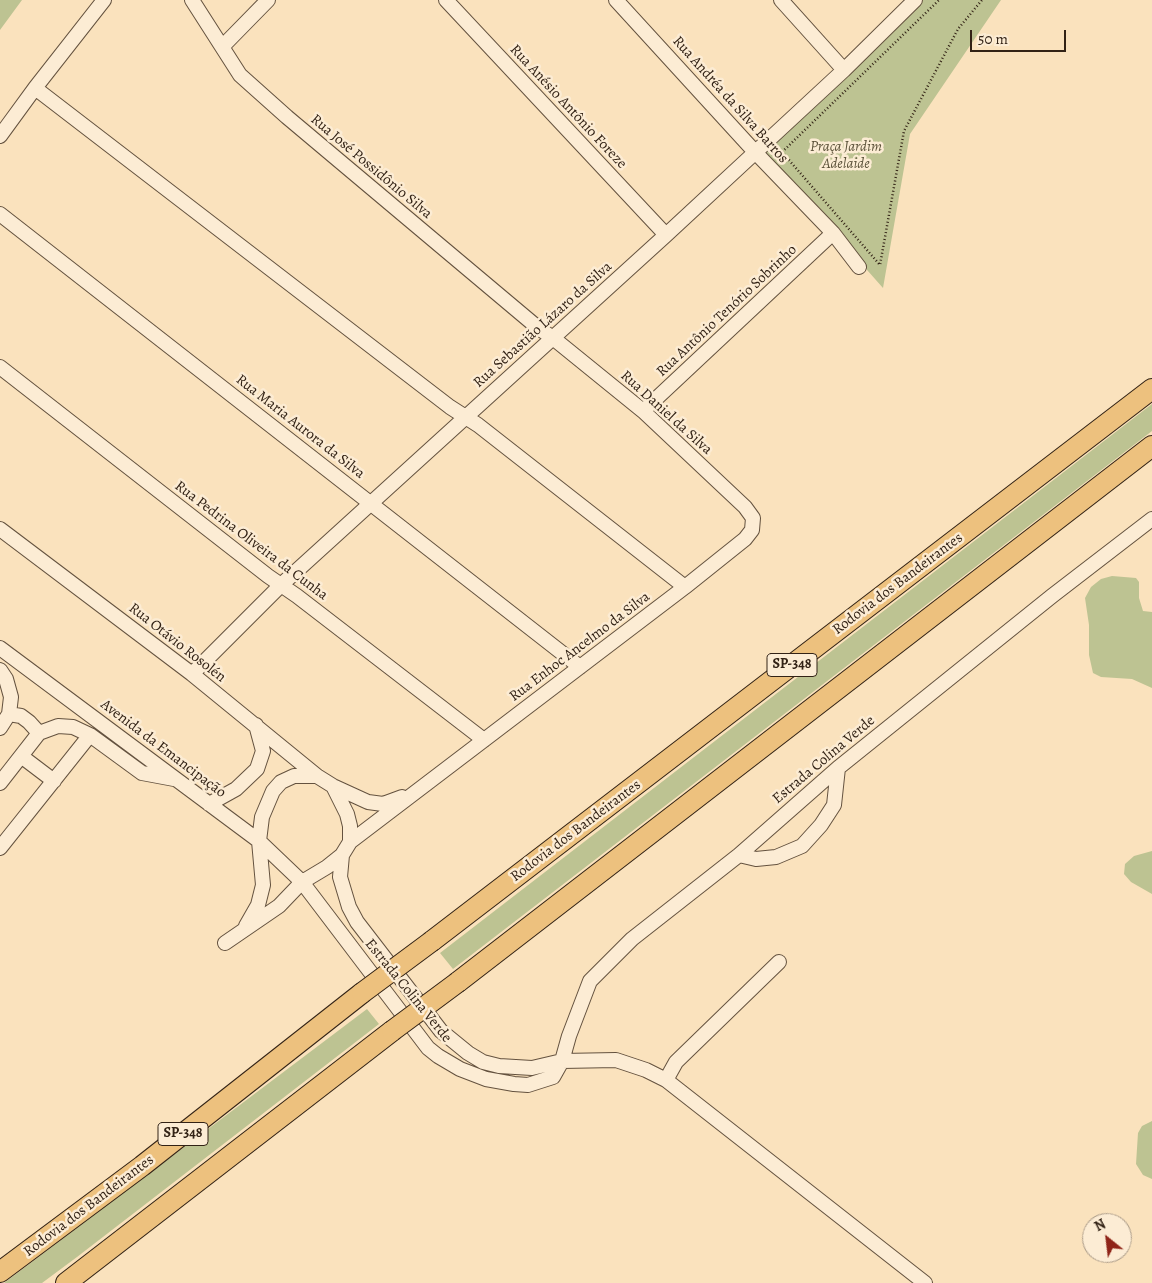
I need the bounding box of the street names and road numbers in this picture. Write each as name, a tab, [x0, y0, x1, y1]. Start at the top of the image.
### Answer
street label: Rua Andréa da Silva Barros	[668, 33, 792, 167]
street label: Rua Anésio Antônio Foreze	[506, 41, 630, 173]
street label: Rua José Possidônio Silva	[307, 111, 435, 223]
street label: Rua Antônio Tenório Sobrinho	[653, 241, 801, 381]
street label: Rua Sebastião Lázaro da Silva	[470, 258, 616, 392]
street label: Rua Daniel da Silva	[616, 367, 716, 459]
street label: Rua Maria Aurora da Silva	[232, 371, 368, 483]
street label: Rua Pedrina Oliveira da Cunha	[171, 477, 331, 605]
street label: Rodovia dos Bandeirantes	[829, 529, 967, 639]
street label: Rua Enhoc Ancelmo da Silva	[506, 588, 654, 706]
street label: Rua Otávio Rosolén	[125, 599, 229, 687]
road number: SP-348	[767, 654, 817, 676]
street label: Avenida da Emancipação	[97, 696, 229, 802]
street label: Estrada Colina Verde	[769, 712, 879, 808]
street label: Rodovia dos Bandeirantes	[507, 776, 645, 886]
street label: Estrada Colina Verde	[361, 936, 455, 1046]
road number: SP-348	[158, 1122, 208, 1146]
street label: Rodovia dos Bandeirantes	[20, 1151, 158, 1261]

